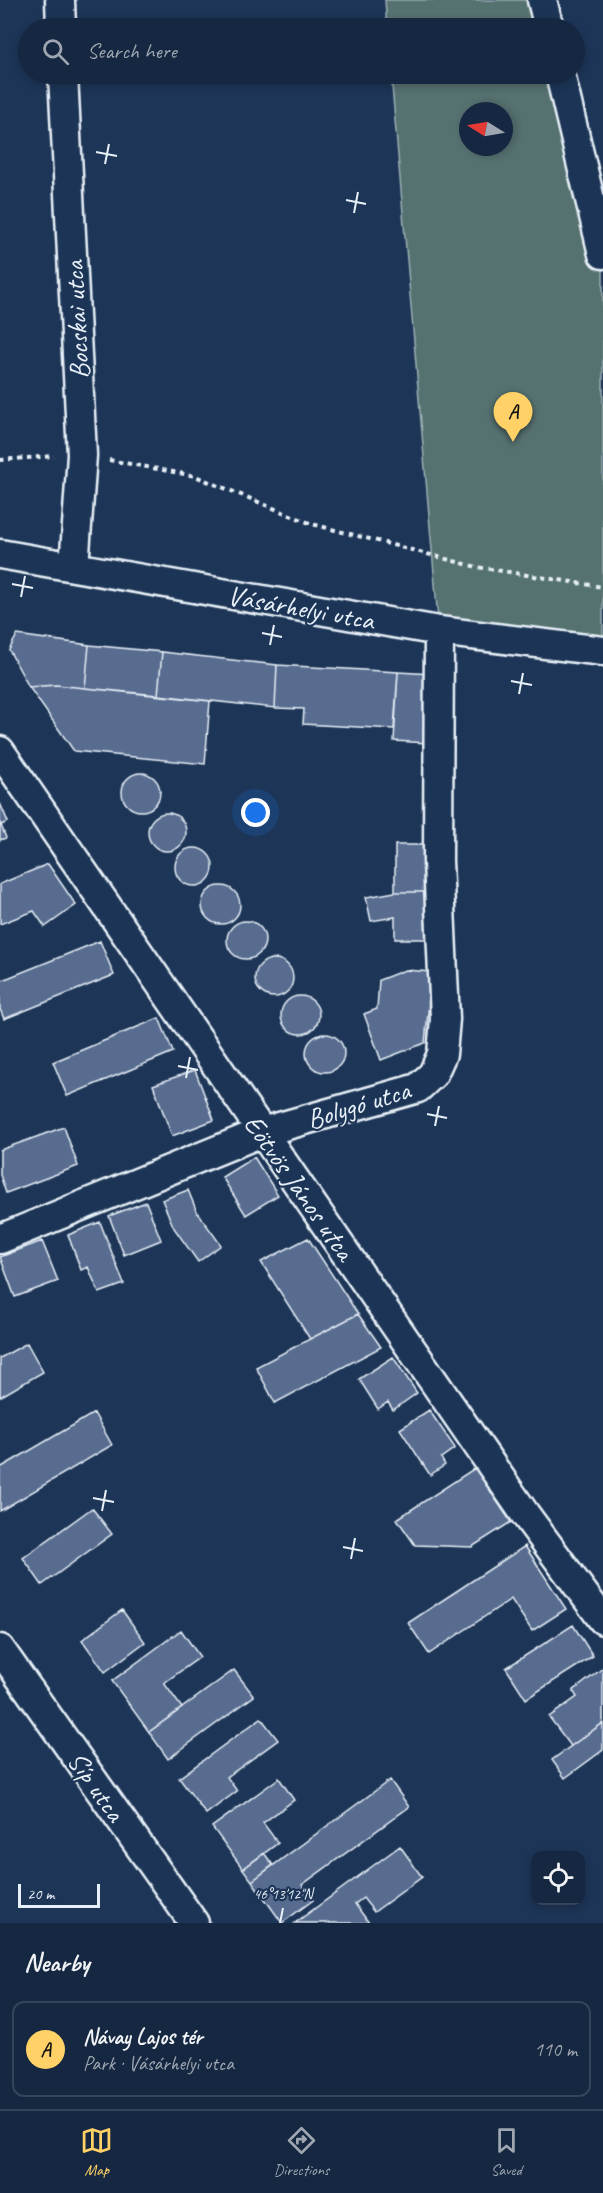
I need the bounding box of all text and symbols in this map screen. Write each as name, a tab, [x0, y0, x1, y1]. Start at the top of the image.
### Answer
search box	[18, 18, 585, 84]
icon: search	[39, 35, 72, 68]
text: Search here	[87, 37, 177, 65]
north arrow	[459, 102, 513, 156]
street label: Bocskai utca	[56, 258, 97, 380]
pin: A	[494, 392, 532, 442]
street label: Vásárhelyi utca	[225, 577, 379, 638]
your location	[241, 798, 270, 827]
street label: Bolygó utca	[302, 1072, 416, 1137]
street label: Eötvös János utca	[236, 1108, 364, 1269]
street label: Síp utca	[60, 1745, 134, 1830]
map controls	[531, 1851, 585, 1905]
button: locate	[531, 1851, 585, 1905]
scale bar	[18, 1881, 100, 1908]
text: 20 m	[27, 1884, 54, 1904]
text: 46°13'12"N	[253, 1885, 316, 1904]
text: Nearby	[24, 1946, 89, 1979]
text: Návay Lajos tér	[83, 2023, 202, 2051]
text: A	[40, 2037, 51, 2062]
text: 110 m	[534, 2037, 577, 2062]
text: Park · Vásárhelyi utca	[83, 2051, 234, 2076]
tab: Map	[80, 2124, 113, 2180]
tab: Directions	[274, 2124, 329, 2180]
tab: Saved	[490, 2124, 523, 2180]

